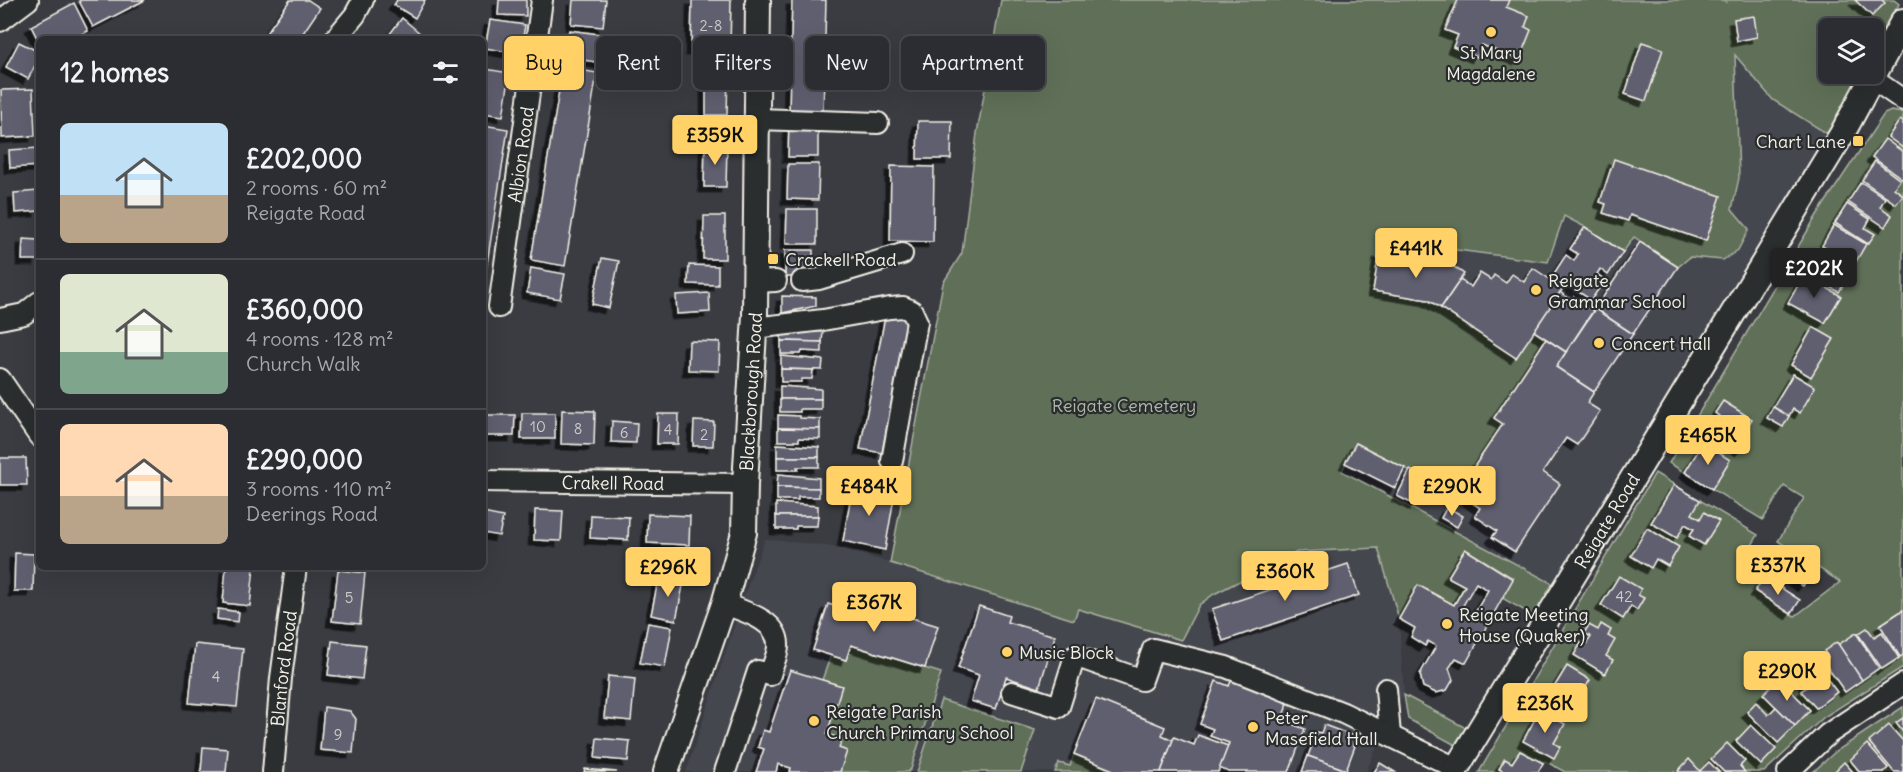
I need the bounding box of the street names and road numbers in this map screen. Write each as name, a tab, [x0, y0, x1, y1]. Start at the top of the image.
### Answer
street label: Albion Road	[502, 105, 539, 204]
street label: Blackborough Road	[734, 311, 767, 472]
street label: Reigate Road	[1569, 469, 1645, 573]
street label: Crakell Road	[562, 470, 665, 495]
street label: Blanford Road	[265, 609, 302, 727]

